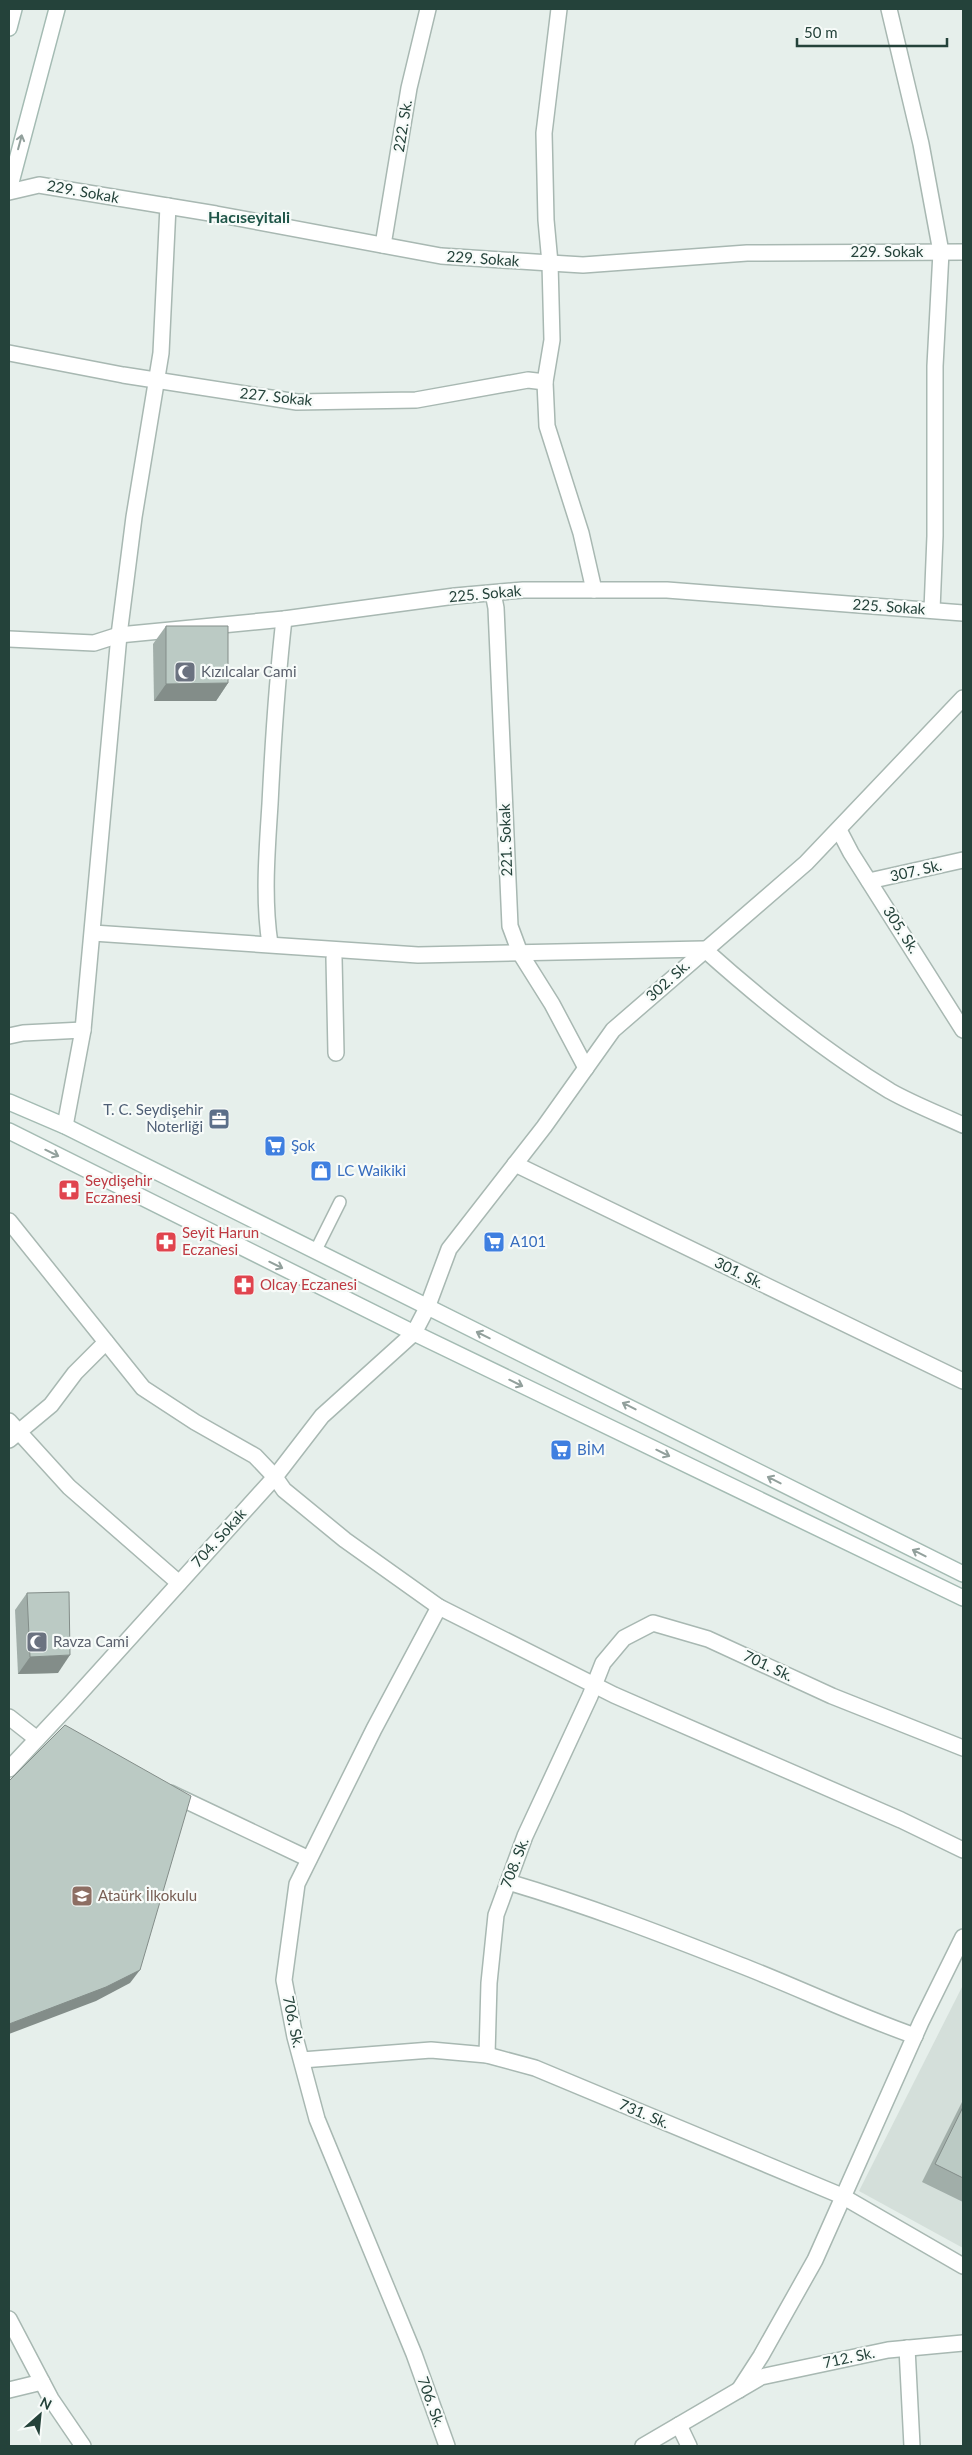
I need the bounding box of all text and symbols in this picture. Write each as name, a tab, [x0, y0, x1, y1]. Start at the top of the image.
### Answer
scale bar	[797, 15, 947, 47]
text: 50 m	[804, 23, 838, 41]
street label: 222. Sk.	[389, 98, 415, 153]
one-way arrow	[16, 135, 25, 151]
street label: 229. Sokak	[46, 176, 121, 206]
district label: Hacıseyitali	[208, 207, 290, 226]
street label: 229. Sokak	[851, 242, 924, 260]
street label: 229. Sokak	[446, 246, 520, 270]
street label: 227. Sokak	[239, 383, 314, 409]
street label: 225. Sokak	[448, 581, 522, 605]
street label: 225. Sokak	[852, 594, 926, 618]
mosque icon: Kızılcalar Cami	[173, 660, 197, 684]
place label: Kızılcalar Cami	[201, 662, 296, 680]
street label: 221. Sokak	[495, 803, 515, 877]
street label: 307. Sk.	[888, 855, 943, 885]
street label: 305. Sk.	[880, 902, 924, 956]
street label: 302. Sk.	[642, 956, 693, 1005]
place label: T. C. Seydişehir Noterliği	[103, 1100, 204, 1135]
office icon: T. C. Seydişehir Noterliği	[207, 1107, 231, 1131]
supermarket icon: Şok	[263, 1134, 287, 1158]
place label: Şok	[291, 1136, 316, 1154]
one-way arrow	[45, 1148, 60, 1158]
shop icon: LC Waikiki	[309, 1159, 333, 1183]
place label: LC Waikiki	[337, 1161, 406, 1179]
place label: Seydişehir Eczanesi	[85, 1171, 153, 1206]
pharmacy icon: Seydişehir Eczanesi	[57, 1178, 81, 1202]
place label: Seyit Harun Eczanesi	[182, 1223, 259, 1258]
pharmacy icon: Seyit Harun Eczanesi	[154, 1230, 178, 1254]
supermarket icon: A101	[482, 1230, 506, 1254]
place label: A101	[510, 1232, 546, 1250]
street label: 301. Sk.	[712, 1252, 767, 1292]
one-way arrow	[268, 1261, 283, 1270]
pharmacy icon: Olcay Eczanesi	[232, 1273, 256, 1297]
place label: Olcay Eczanesi	[260, 1275, 357, 1293]
one-way arrow	[476, 1330, 491, 1340]
one-way arrow	[508, 1378, 523, 1388]
one-way arrow	[622, 1401, 637, 1411]
supermarket icon: BİM	[549, 1438, 573, 1462]
place label: BİM	[577, 1440, 605, 1458]
one-way arrow	[655, 1449, 670, 1458]
one-way arrow	[767, 1475, 782, 1484]
street label: 704. Sokak	[187, 1504, 250, 1570]
one-way arrow	[912, 1548, 927, 1558]
mosque icon: Ravza Cami	[25, 1630, 49, 1654]
place label: Ravza Cami	[53, 1632, 129, 1650]
street label: 701. Sk.	[741, 1646, 796, 1684]
street label: 708. Sk.	[496, 1835, 532, 1890]
school or university icon: Ataürk İlkokulu	[70, 1884, 94, 1908]
place label: Ataürk İlkokulu	[98, 1886, 197, 1904]
street label: 706. Sk.	[280, 1994, 308, 2049]
street label: 731. Sk.	[617, 2095, 672, 2132]
street label: 712. Sk.	[821, 2343, 876, 2371]
street label: 706. Sk.	[414, 2374, 449, 2429]
north arrow	[15, 2390, 65, 2440]
text: N	[37, 2393, 55, 2413]

